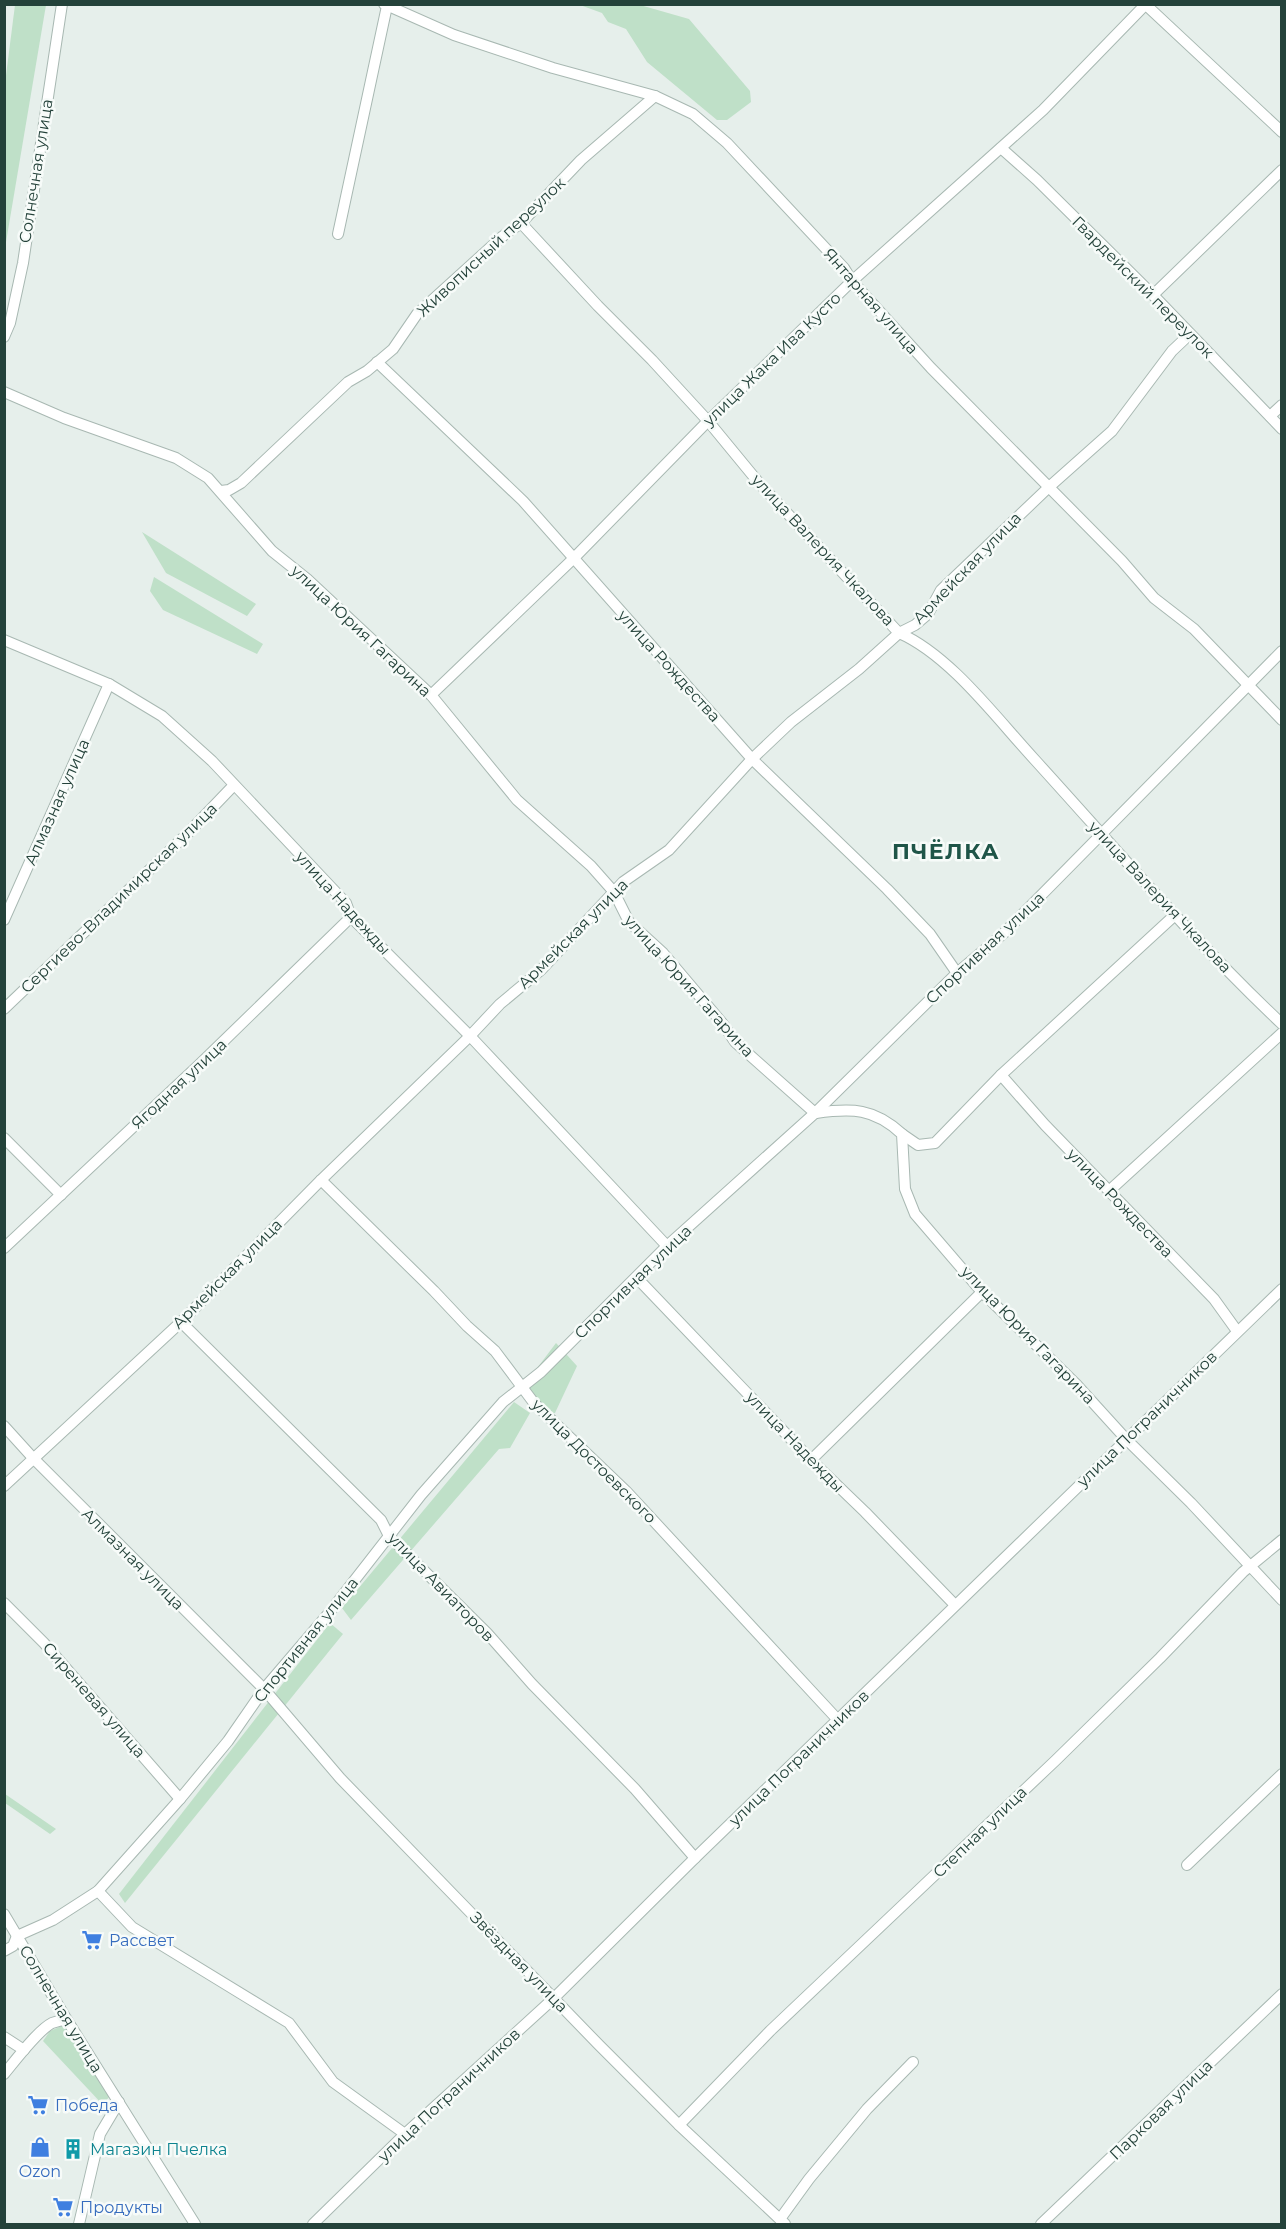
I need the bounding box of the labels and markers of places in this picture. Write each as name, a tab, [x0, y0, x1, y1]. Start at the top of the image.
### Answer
supermarket icon: Рассвет	[80, 1928, 104, 1952]
place label: Рассвет	[109, 1931, 175, 1950]
supermarket icon: Победа	[26, 2093, 50, 2117]
place label: Победа	[55, 2096, 118, 2115]
shop icon: Ozon	[28, 2135, 52, 2159]
building icon: Магазин Пчелка	[61, 2137, 85, 2161]
place label: Магазин Пчелка	[90, 2140, 227, 2159]
place label: Ozon	[19, 2162, 61, 2181]
supermarket icon: Продукты	[51, 2195, 75, 2219]
place label: Продукты	[80, 2198, 163, 2217]

